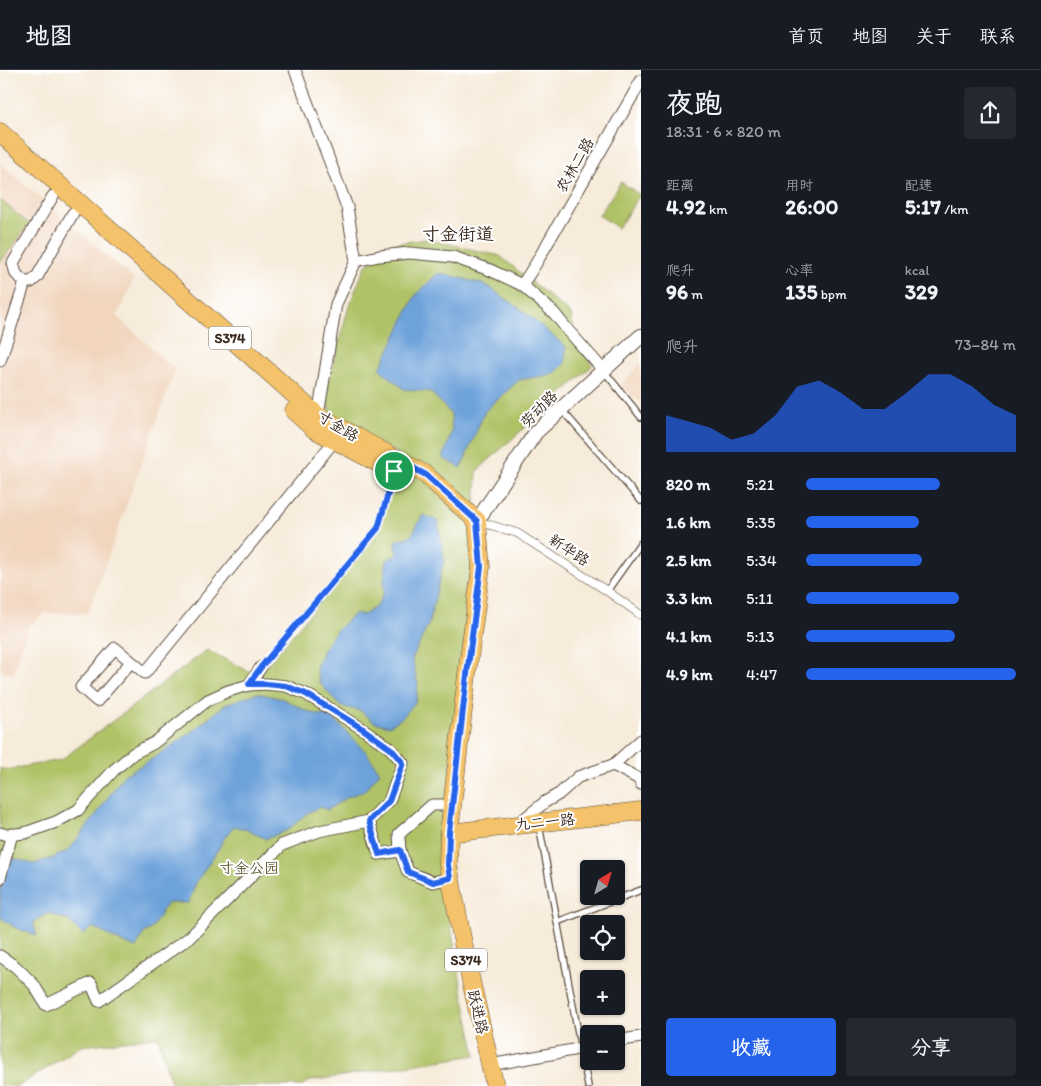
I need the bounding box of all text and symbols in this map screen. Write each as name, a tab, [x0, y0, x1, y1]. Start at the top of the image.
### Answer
text: 地图	[25, 21, 73, 50]
text: 首页	[788, 25, 824, 47]
text: 地图	[852, 25, 888, 47]
text: 关于	[916, 25, 952, 47]
text: 联系	[980, 25, 1016, 47]
text: 夜跑	[666, 86, 722, 120]
button: share	[964, 87, 1016, 139]
text: 18:31 · 6 × 820 m	[666, 122, 781, 141]
street label: 农林二路	[552, 135, 598, 195]
text: 距离	[666, 177, 694, 194]
text: 用时	[785, 177, 813, 194]
text: 配速	[905, 177, 933, 194]
text: 4.92	[666, 194, 706, 219]
text: 26:00	[785, 194, 839, 219]
text: 5:17	[905, 194, 941, 219]
text: km	[706, 201, 728, 218]
text: /km	[941, 201, 969, 218]
district label: 寸金街道	[422, 223, 494, 245]
text: 爬升	[666, 262, 694, 279]
text: 心率	[785, 262, 813, 279]
text: kcal	[905, 262, 930, 279]
text: 96	[666, 279, 688, 304]
text: 135	[785, 279, 818, 304]
text: 329	[905, 279, 938, 304]
text: m	[688, 286, 703, 303]
text: bpm	[818, 286, 847, 303]
road number: S374	[209, 326, 251, 350]
text: 73–84 m	[955, 335, 1016, 354]
text: 爬升	[666, 337, 698, 356]
street label: 劳动路	[517, 387, 561, 431]
street label: 寸金路	[314, 407, 362, 445]
pin	[373, 450, 415, 492]
icon: arrive	[380, 457, 408, 485]
text: 820 m	[666, 475, 710, 494]
text: 5:21	[746, 475, 774, 494]
text: 1.6 km	[666, 513, 711, 532]
text: 5:35	[746, 513, 775, 532]
street label: 新华路	[545, 530, 593, 570]
text: 2.5 km	[666, 551, 712, 570]
text: 5:34	[746, 551, 777, 570]
text: 3.3 km	[666, 589, 712, 608]
text: 5:11	[746, 589, 773, 608]
text: 4.1 km	[666, 627, 712, 646]
text: 5:13	[746, 627, 774, 646]
text: 4.9 km	[666, 665, 713, 684]
text: 4:47	[746, 665, 777, 684]
street label: 九二一路	[514, 810, 576, 834]
park label: 寸金公园	[219, 859, 279, 877]
north arrow	[580, 860, 625, 905]
map controls	[580, 860, 625, 1070]
button: locate	[580, 915, 625, 960]
road number: S374	[445, 948, 487, 972]
button: +	[580, 970, 625, 1015]
street label: 跃进路	[464, 988, 492, 1036]
button: 收藏	[666, 1018, 836, 1076]
button: 分享	[846, 1018, 1016, 1076]
button: −	[580, 1025, 625, 1070]

